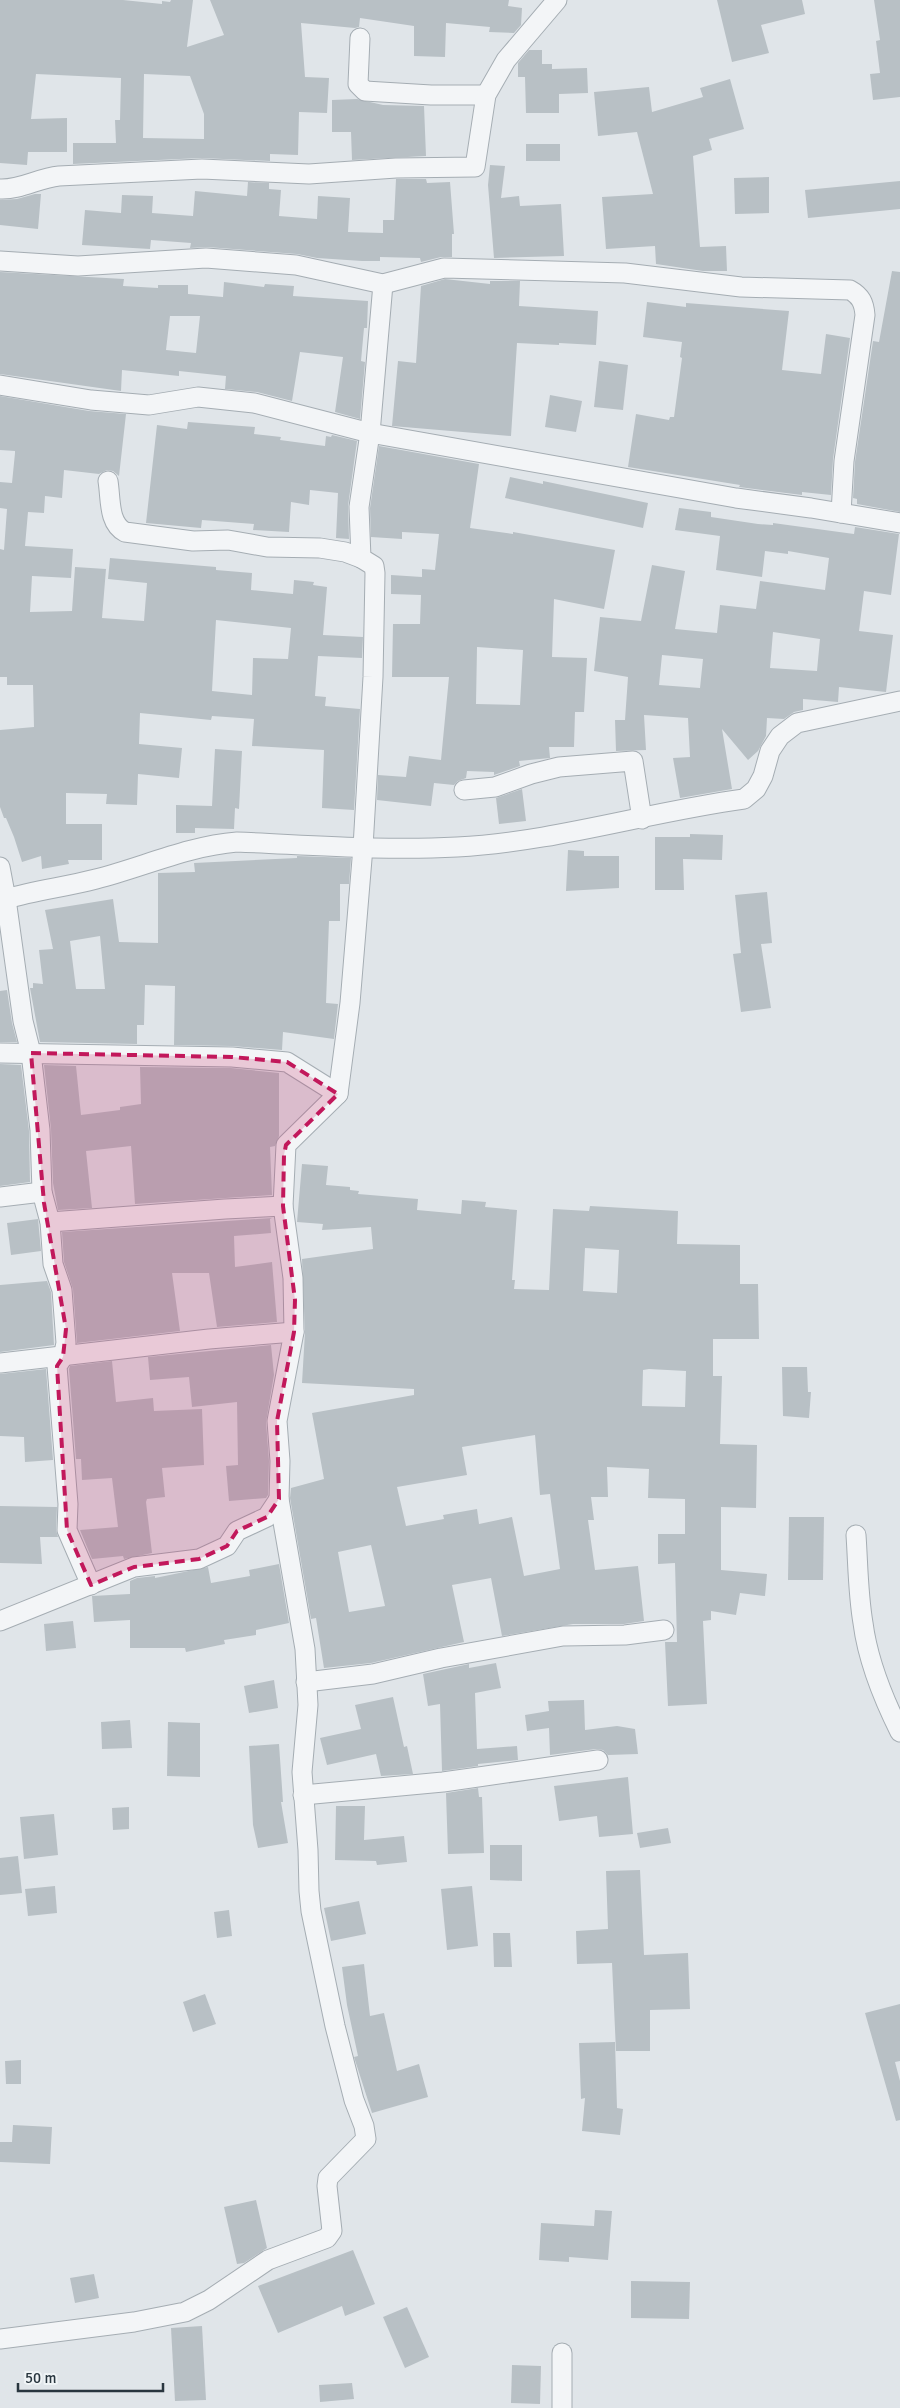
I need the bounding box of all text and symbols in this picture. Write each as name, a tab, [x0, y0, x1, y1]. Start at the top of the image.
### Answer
scale bar	[18, 2360, 162, 2392]
text: 50 m	[25, 2369, 56, 2387]

